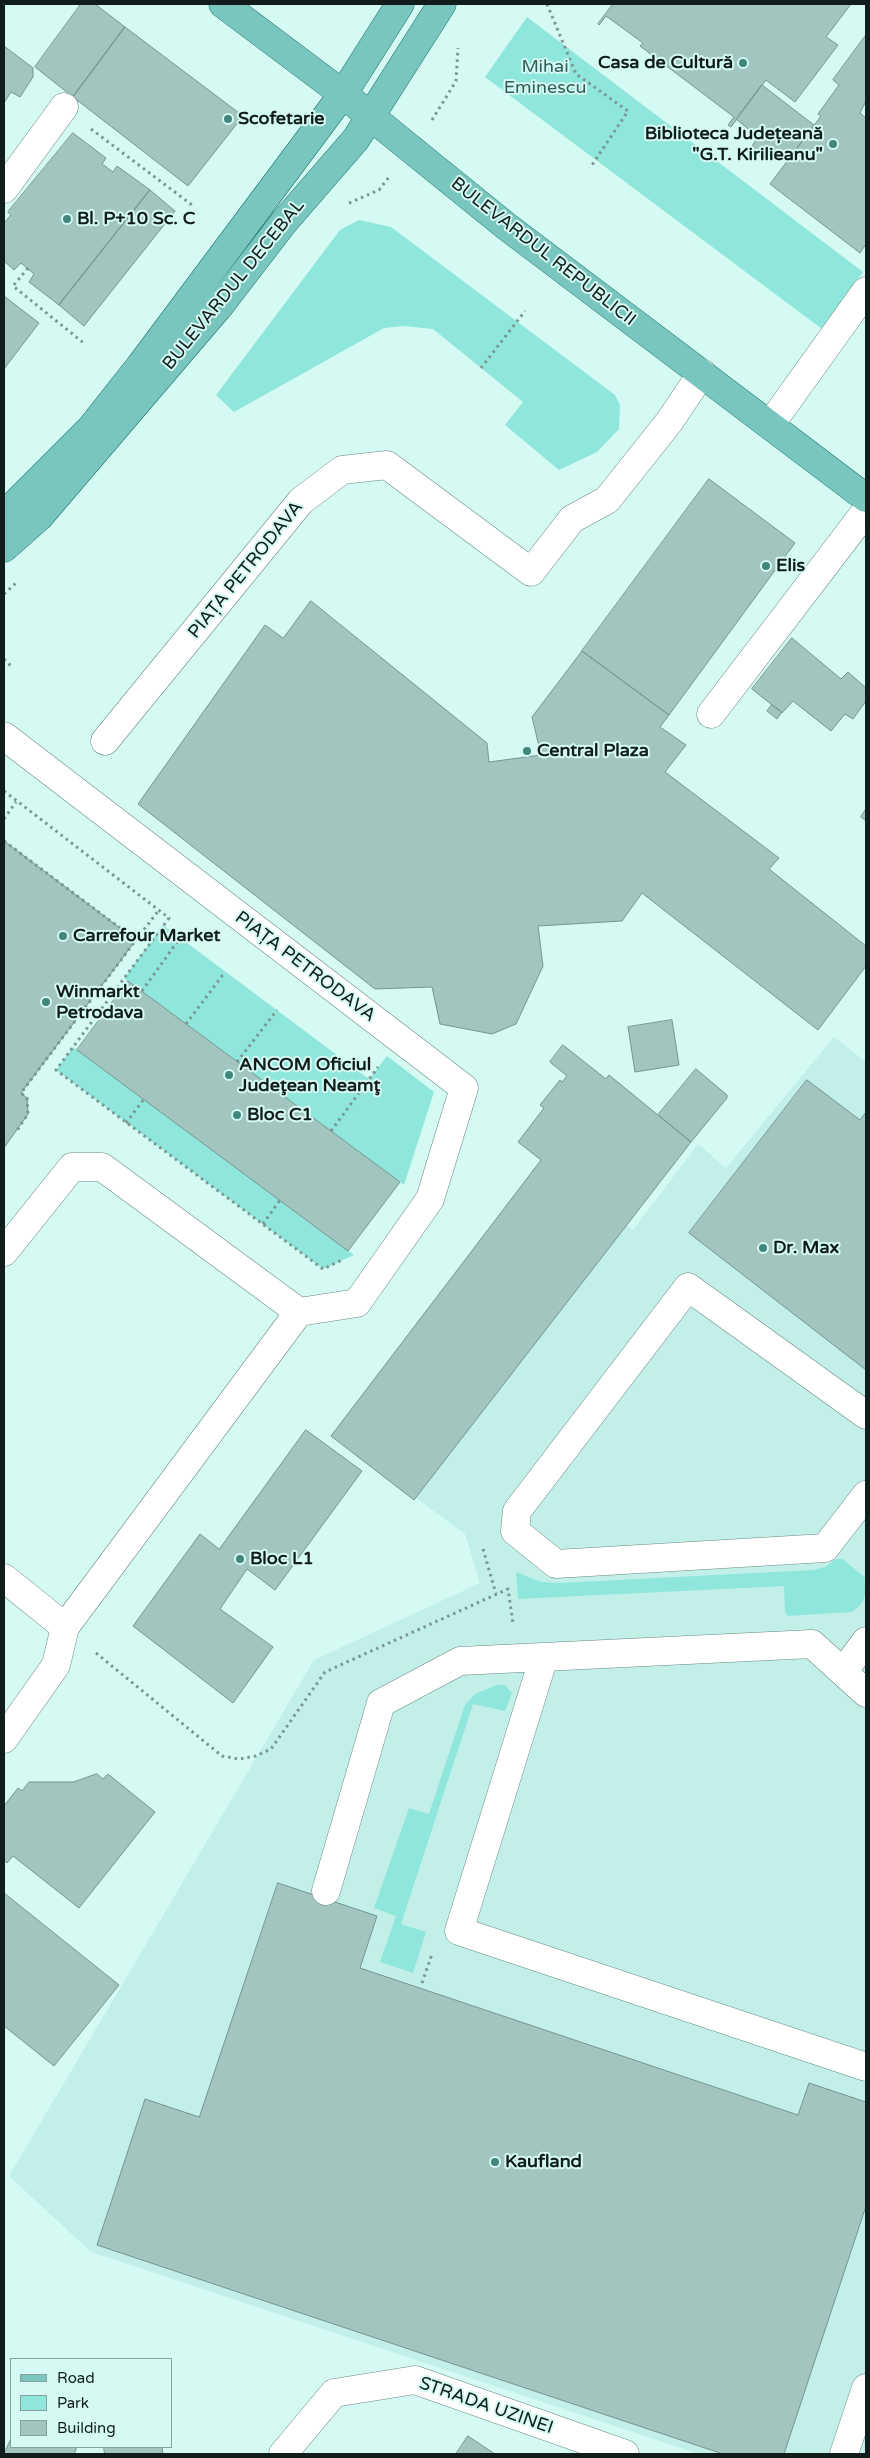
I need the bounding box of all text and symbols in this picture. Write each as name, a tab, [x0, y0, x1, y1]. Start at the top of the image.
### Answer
place label: Casa de Cultură	[598, 52, 733, 74]
park label: Mihai Eminescu	[504, 56, 586, 98]
marker: Casa de Cultură	[737, 57, 749, 69]
place label: Scofetarie	[238, 108, 325, 130]
marker: Scofetarie	[222, 113, 234, 125]
place label: Biblioteca Județeană "G.T. Kirilieanu"	[645, 123, 823, 166]
marker: Biblioteca Județeană "G.T. Kirilieanu"	[827, 138, 839, 150]
street label: BULEVARDUL REPUBLICII	[446, 173, 640, 331]
street label: BULEVARDUL DECEBAL	[159, 195, 309, 375]
place label: Bl. P+10 Sc. C	[77, 208, 195, 230]
marker: Bl. P+10 Sc. C	[61, 213, 73, 225]
street label: PIAȚA PETRODAVA	[184, 497, 308, 643]
place label: Elis	[776, 555, 805, 577]
marker: Elis	[760, 560, 772, 572]
place label: Central Plaza	[537, 740, 649, 762]
marker: Central Plaza	[521, 745, 533, 757]
street label: PIAȚA PETRODAVA	[230, 907, 380, 1027]
place label: Carrefour Market	[73, 925, 220, 947]
marker: Carrefour Market	[57, 930, 69, 942]
place label: Winmarkt Petrodava	[56, 981, 143, 1024]
marker: Winmarkt Petrodava	[40, 996, 52, 1008]
place label: ANCOM Oficiul Judeţean Neamţ	[239, 1054, 380, 1096]
marker: ANCOM Oficiul Judeţean Neamţ	[223, 1069, 235, 1081]
place label: Bloc C1	[247, 1104, 313, 1126]
marker: Bloc C1	[231, 1109, 243, 1121]
place label: Dr. Max	[773, 1237, 839, 1259]
marker: Dr. Max	[757, 1242, 769, 1254]
place label: Bloc L1	[250, 1548, 314, 1570]
marker: Bloc L1	[234, 1553, 246, 1565]
place label: Kaufland	[505, 2151, 582, 2173]
marker: Kaufland	[489, 2156, 501, 2168]
legend	[10, 2358, 172, 2448]
text: Road	[57, 2369, 95, 2387]
street label: STRADA UZINEI	[416, 2373, 556, 2439]
text: Park	[57, 2394, 89, 2412]
text: Building	[57, 2419, 116, 2437]

